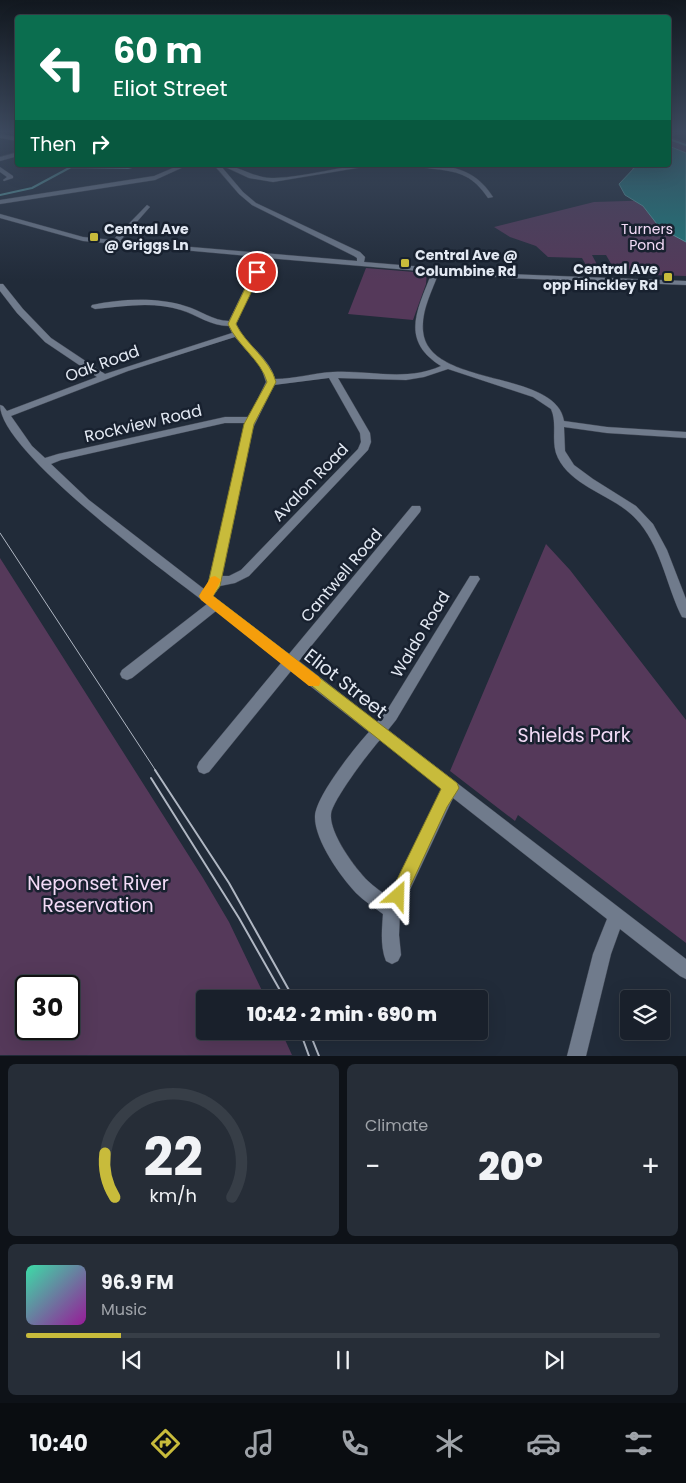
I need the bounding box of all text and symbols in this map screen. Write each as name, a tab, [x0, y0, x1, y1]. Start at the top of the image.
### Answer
text: 60 m	[113, 26, 203, 75]
icon: left	[30, 35, 95, 100]
text: Eliot Street	[113, 73, 228, 104]
icon: right	[86, 130, 114, 158]
text: Then	[30, 131, 76, 158]
place label: Central Ave @ Griggs Ln	[104, 219, 189, 255]
park label: Turners Pond	[621, 219, 673, 255]
marker: Central Ave @ Griggs Ln	[88, 231, 100, 243]
place label: Central Ave @ Columbine Rd	[415, 245, 518, 281]
pin	[236, 251, 278, 293]
marker: Central Ave @ Columbine Rd	[399, 257, 411, 269]
icon: arrive	[243, 258, 271, 286]
place label: Central Ave opp Hinckley Rd	[543, 259, 658, 295]
marker: Central Ave opp Hinckley Rd	[662, 271, 674, 283]
street label: Oak Road	[62, 339, 143, 388]
street label: Rockview Road	[82, 399, 204, 448]
street label: Avalon Road	[267, 438, 354, 527]
street label: Cantwell Road	[295, 523, 387, 627]
street label: Waldo Road	[386, 587, 455, 682]
street label: Eliot Street	[298, 642, 393, 725]
park label: Shields Park	[518, 722, 631, 749]
position arrow	[371, 869, 423, 921]
park label: Neponset River Reservation	[27, 870, 169, 919]
speed limit sign: 30	[15, 975, 80, 1040]
map controls	[620, 990, 670, 1040]
button: layers	[620, 990, 670, 1040]
text: 10:42 · 2 min · 690 m	[247, 1001, 437, 1028]
text: Climate	[365, 1114, 428, 1137]
text: 22	[144, 1121, 203, 1194]
text: 20°	[478, 1140, 543, 1193]
text: −	[365, 1147, 380, 1186]
text: +	[641, 1147, 660, 1186]
text: km/h	[150, 1183, 197, 1208]
text: 96.9 FM	[101, 1269, 174, 1296]
text: Music	[101, 1298, 147, 1321]
icon: previous	[118, 1346, 146, 1374]
icon: pause	[329, 1346, 357, 1374]
icon: next	[540, 1346, 568, 1374]
icon: directions	[148, 1426, 183, 1461]
icon: music	[242, 1426, 277, 1461]
icon: phone	[337, 1426, 372, 1461]
icon: climate	[432, 1426, 467, 1461]
icon: car	[526, 1426, 561, 1461]
icon: filters	[621, 1426, 656, 1461]
text: 10:40	[30, 1428, 88, 1459]

